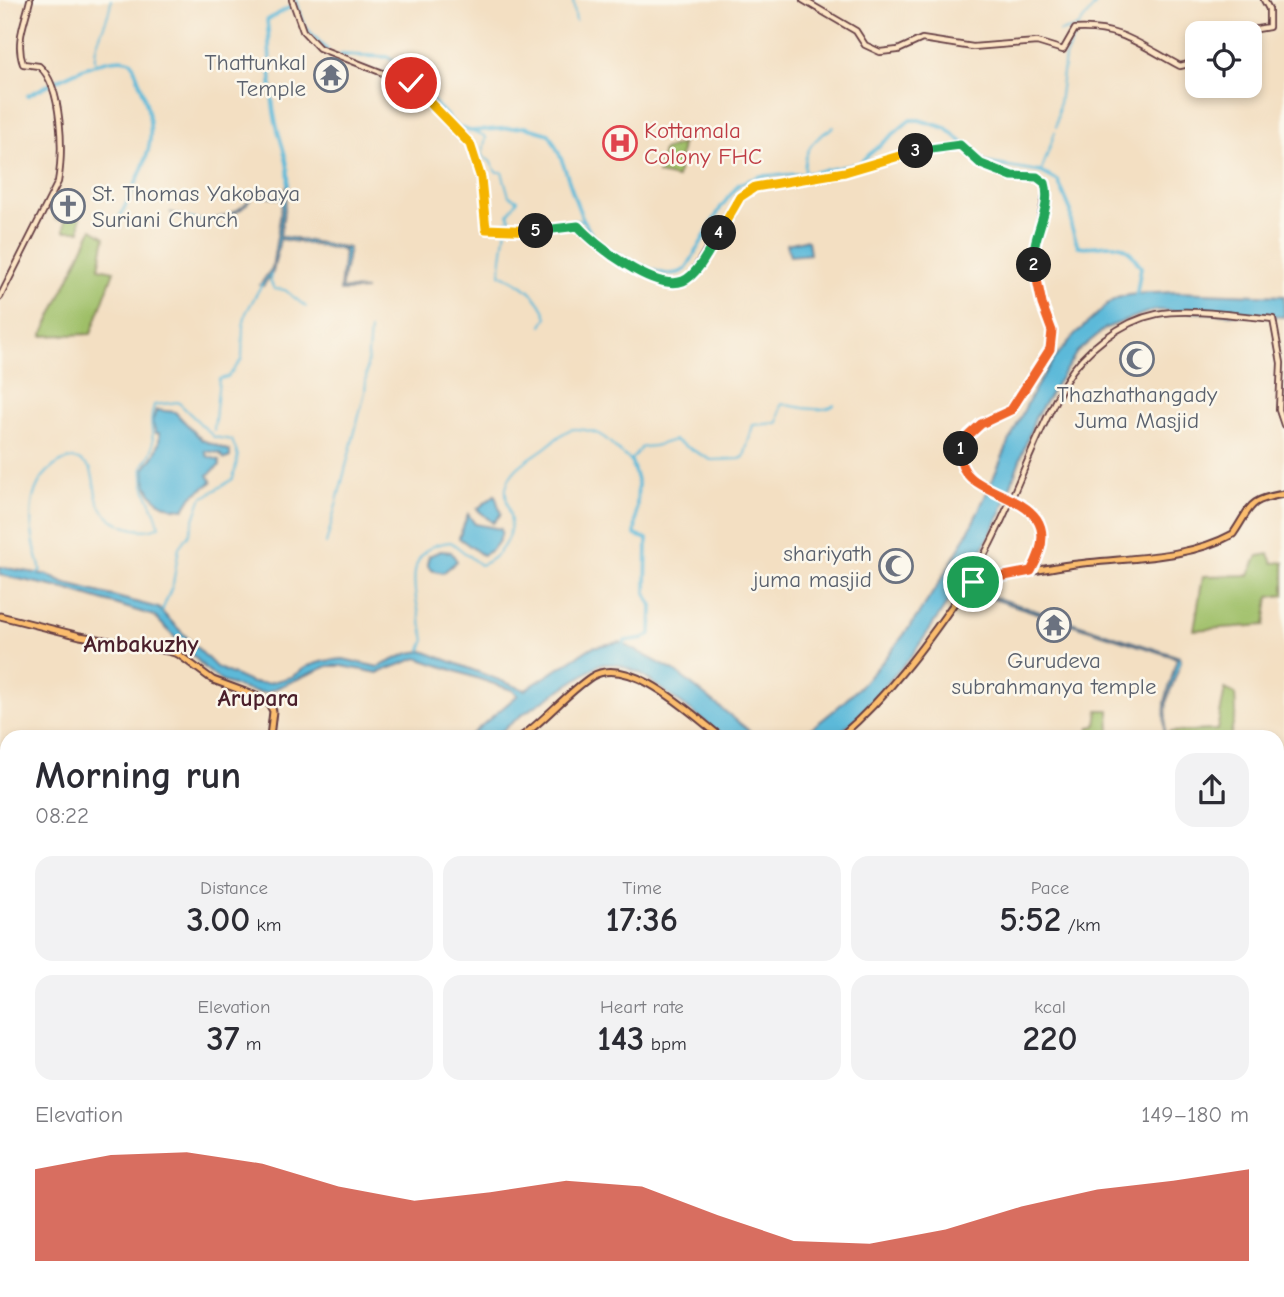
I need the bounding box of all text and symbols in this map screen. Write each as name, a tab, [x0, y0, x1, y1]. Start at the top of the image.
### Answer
map controls	[1185, 21, 1262, 98]
button: locate	[1185, 21, 1262, 98]
place label: Thattunkal Temple	[205, 49, 306, 102]
pin	[381, 53, 441, 113]
temple icon: Thattunkal Temple	[312, 56, 350, 94]
icon: check	[392, 64, 430, 102]
place label: Kottamala Colony FHC	[644, 117, 762, 170]
hospital icon: Kottamala Colony FHC	[601, 124, 639, 162]
pin: 3	[898, 134, 934, 168]
text: 3	[911, 139, 920, 161]
place label: St. Thomas Yakobaya Suriani Church	[92, 180, 300, 233]
church icon: St. Thomas Yakobaya Suriani Church	[49, 187, 87, 225]
pin: 5	[518, 214, 554, 248]
pin: 4	[702, 216, 736, 250]
text: 5	[530, 219, 541, 241]
text: 4	[714, 221, 723, 243]
pin: 2	[1016, 247, 1052, 282]
text: 2	[1029, 253, 1038, 275]
mosque icon: Thazhathangady Juma Masjid	[1118, 340, 1156, 378]
place label: Thazhathangady Juma Masjid	[1057, 381, 1218, 434]
pin: 1	[944, 432, 978, 466]
text: 1	[957, 437, 964, 459]
place label: shariyath juma masjid	[750, 540, 872, 593]
mosque icon: shariyath juma masjid	[877, 547, 915, 585]
pin	[943, 552, 1003, 612]
icon: arrive	[954, 563, 992, 601]
temple icon: Gurudeva subrahmanya temple	[1035, 606, 1073, 644]
district label: Ambakuzhy	[83, 630, 199, 658]
place label: Gurudeva subrahmanya temple	[952, 647, 1156, 700]
district label: Arupara	[217, 684, 299, 712]
button: share	[1175, 753, 1249, 827]
text: Morning run	[35, 754, 241, 798]
text: 08:22	[35, 802, 89, 829]
text: Distance	[200, 877, 268, 899]
text: Time	[622, 877, 662, 899]
text: Pace	[1031, 877, 1069, 899]
text: 3.00	[187, 899, 250, 940]
text: 17:36	[606, 899, 678, 940]
text: 5:52	[999, 899, 1061, 940]
text: km	[250, 914, 281, 936]
text: /km	[1061, 914, 1101, 936]
text: Elevation	[198, 996, 270, 1018]
text: Heart rate	[600, 996, 684, 1018]
text: kcal	[1034, 996, 1066, 1018]
text: 37	[206, 1018, 239, 1059]
text: 143	[597, 1018, 644, 1059]
text: 220	[1023, 1018, 1077, 1059]
text: m	[239, 1033, 262, 1055]
text: bpm	[644, 1033, 687, 1055]
text: Elevation	[35, 1101, 123, 1128]
text: 149–180 m	[1141, 1101, 1249, 1128]

